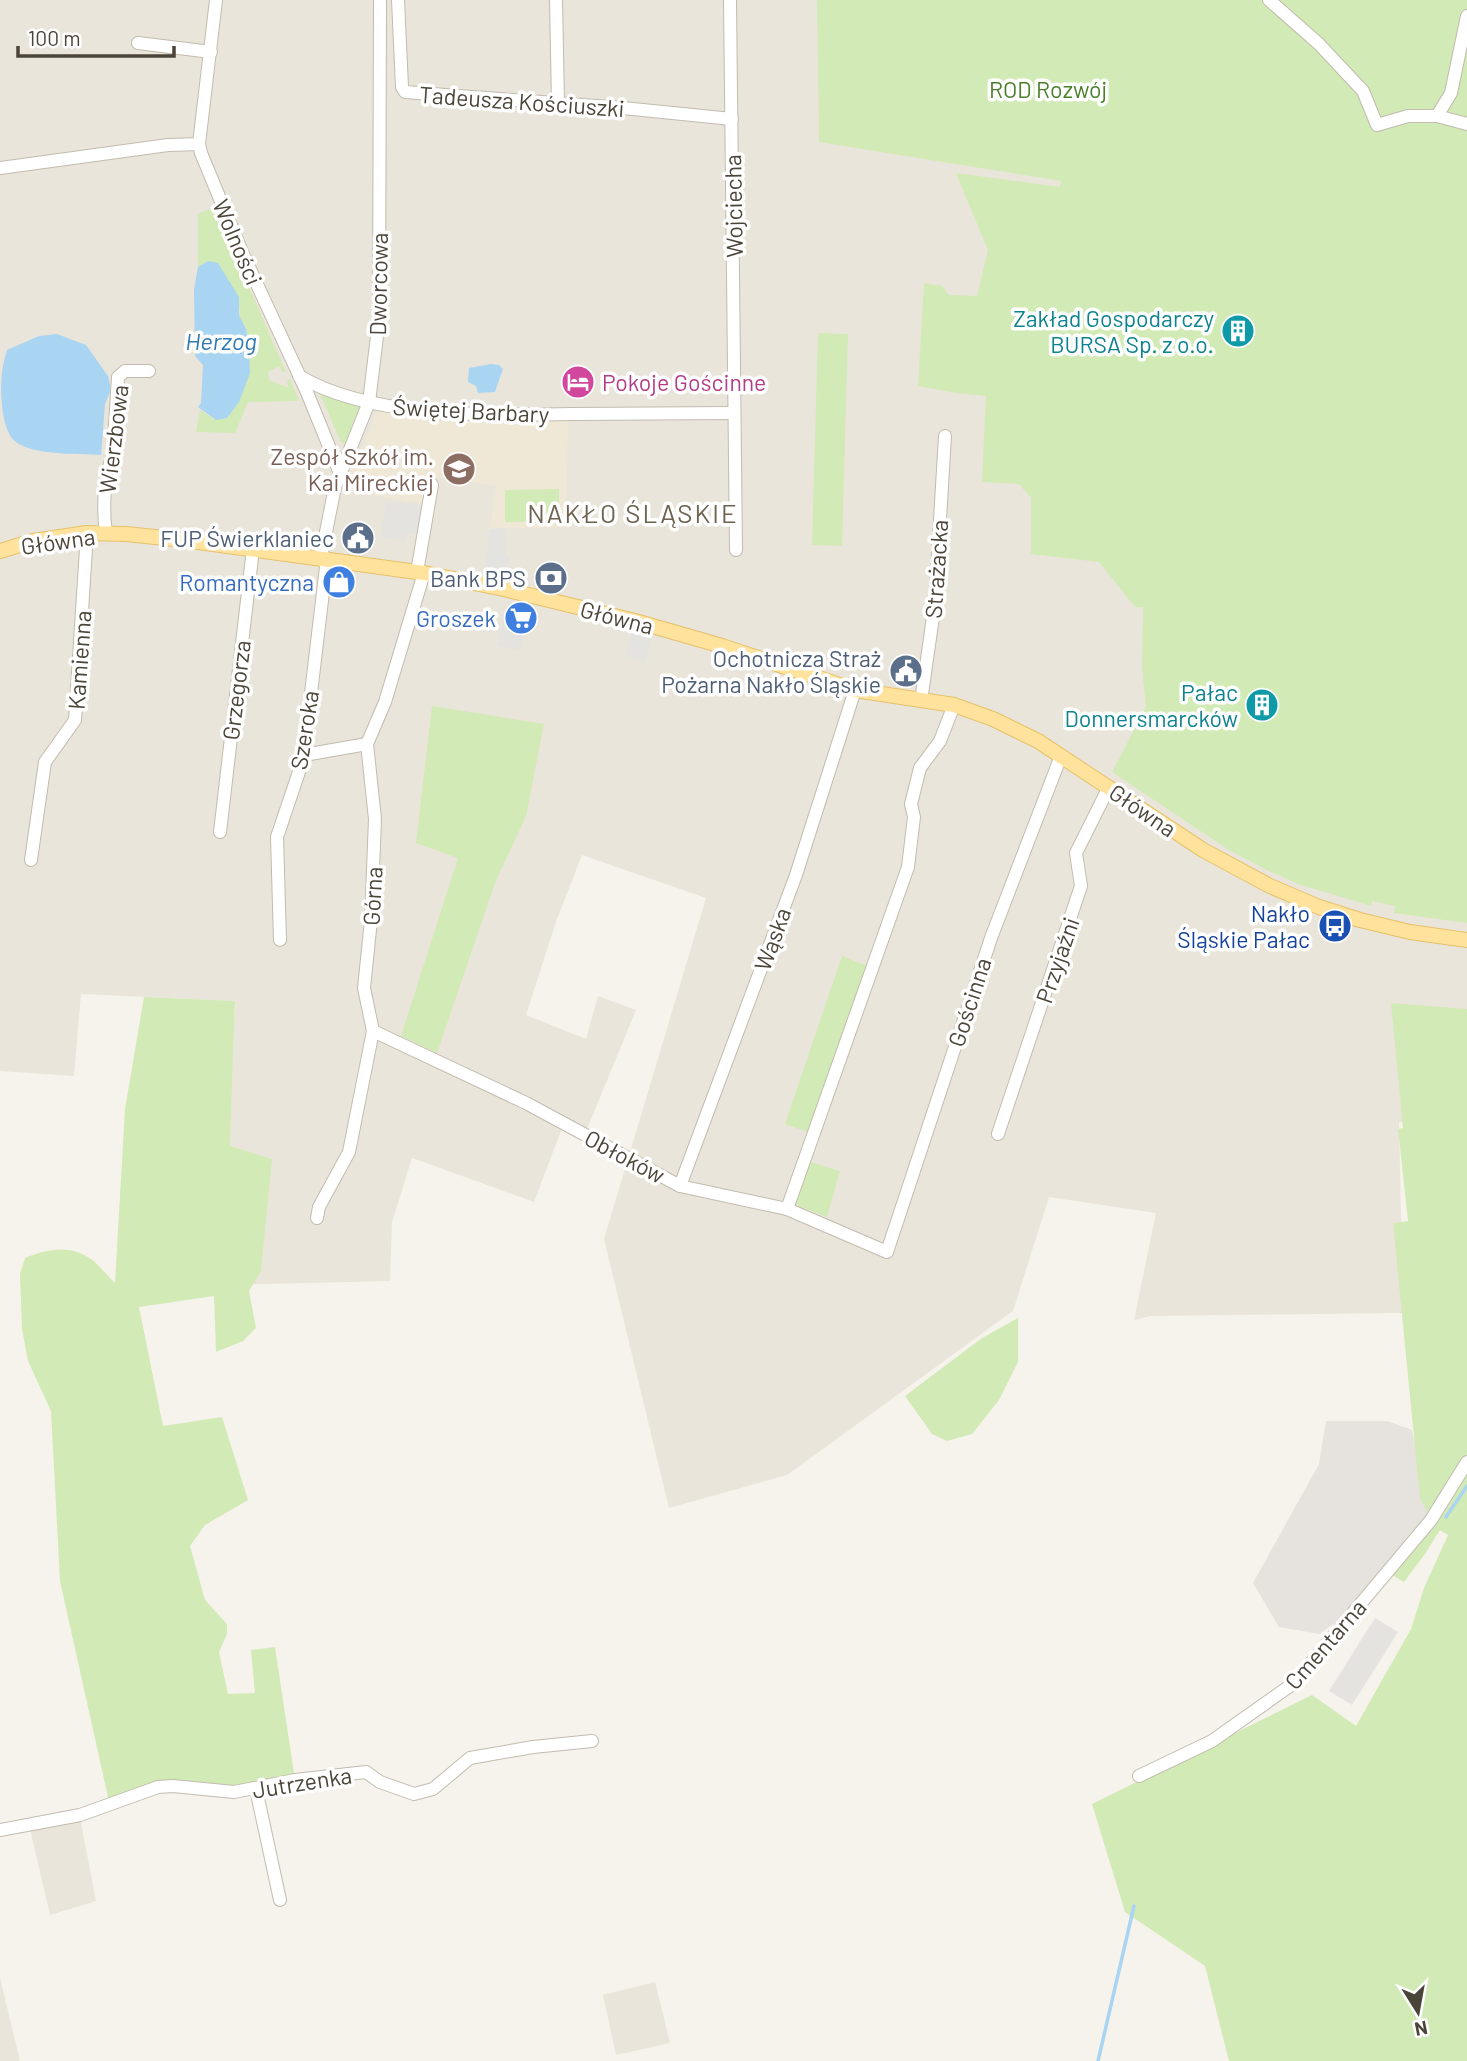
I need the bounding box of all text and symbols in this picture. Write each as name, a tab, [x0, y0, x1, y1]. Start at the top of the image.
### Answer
scale bar	[18, 14, 173, 58]
text: 100 m	[28, 25, 81, 50]
park label: ROD Rozwój	[989, 75, 1107, 103]
street label: Tadeusza Kościuszki	[419, 80, 625, 122]
street label: Wojciecha	[718, 154, 748, 258]
street label: Wolności	[207, 195, 269, 289]
street label: Dworcowa	[363, 232, 393, 336]
place label: Zakład Gospodarczy BURSA Sp. z o.o.	[1013, 304, 1214, 358]
building icon: Zakład Gospodarczy BURSA Sp. z o.o.	[1219, 312, 1257, 350]
water label: Herzog	[185, 326, 257, 355]
hotel icon: Pokoje Gościnne	[559, 363, 597, 401]
place label: Pokoje Gościnne	[602, 368, 766, 396]
street label: Wierzbowa	[92, 383, 134, 495]
street label: Świętej Barbary	[392, 392, 550, 428]
place label: Zespół Szkół im. Kai Mireckiej	[271, 442, 434, 496]
school or university icon: Zespół Szkół im. Kai Mireckiej	[440, 450, 478, 488]
district label: NAKŁO ŚLĄSKIE	[527, 497, 739, 528]
public building icon: FUP Świerklaniec	[339, 519, 377, 557]
street label: Strażacka	[919, 519, 953, 619]
street label: Główna	[19, 522, 97, 560]
place label: FUP Świerklaniec	[160, 524, 334, 552]
bank icon: Bank BPS	[532, 559, 570, 597]
shop icon: Romantyczna	[320, 563, 358, 601]
place label: Bank BPS	[430, 564, 526, 592]
place label: Romantyczna	[179, 568, 314, 596]
street label: Główna	[577, 594, 657, 640]
supermarket icon: Groszek	[502, 599, 540, 637]
place label: Groszek	[416, 604, 496, 632]
street label: Kamienna	[62, 609, 96, 711]
street label: Grzegorza	[216, 639, 256, 741]
place label: Ochotnicza Straż Pożarna Nakło Śląskie	[661, 644, 881, 698]
public building icon: Ochotnicza Straż Pożarna Nakło Śląskie	[887, 652, 925, 690]
place label: Pałac Donnersmarcków	[1064, 678, 1238, 732]
building icon: Pałac Donnersmarcków	[1243, 686, 1281, 724]
street label: Szeroka	[284, 688, 324, 772]
street label: Główna	[1104, 778, 1182, 842]
street label: Górna	[356, 866, 388, 926]
place label: Nakło Śląskie Pałac	[1177, 899, 1310, 953]
street label: Wąska	[748, 904, 796, 974]
bus stop icon: Nakło Śląskie Pałac	[1316, 907, 1354, 945]
street label: Przyjaźni	[1029, 913, 1085, 1007]
street label: Gościnna	[941, 954, 997, 1050]
street label: Obłoków	[580, 1123, 670, 1189]
street label: Cmentarna	[1278, 1593, 1372, 1695]
street label: Jutrzenka	[250, 1760, 354, 1804]
north arrow	[1383, 1977, 1453, 2047]
text: N	[1413, 2017, 1430, 2042]

